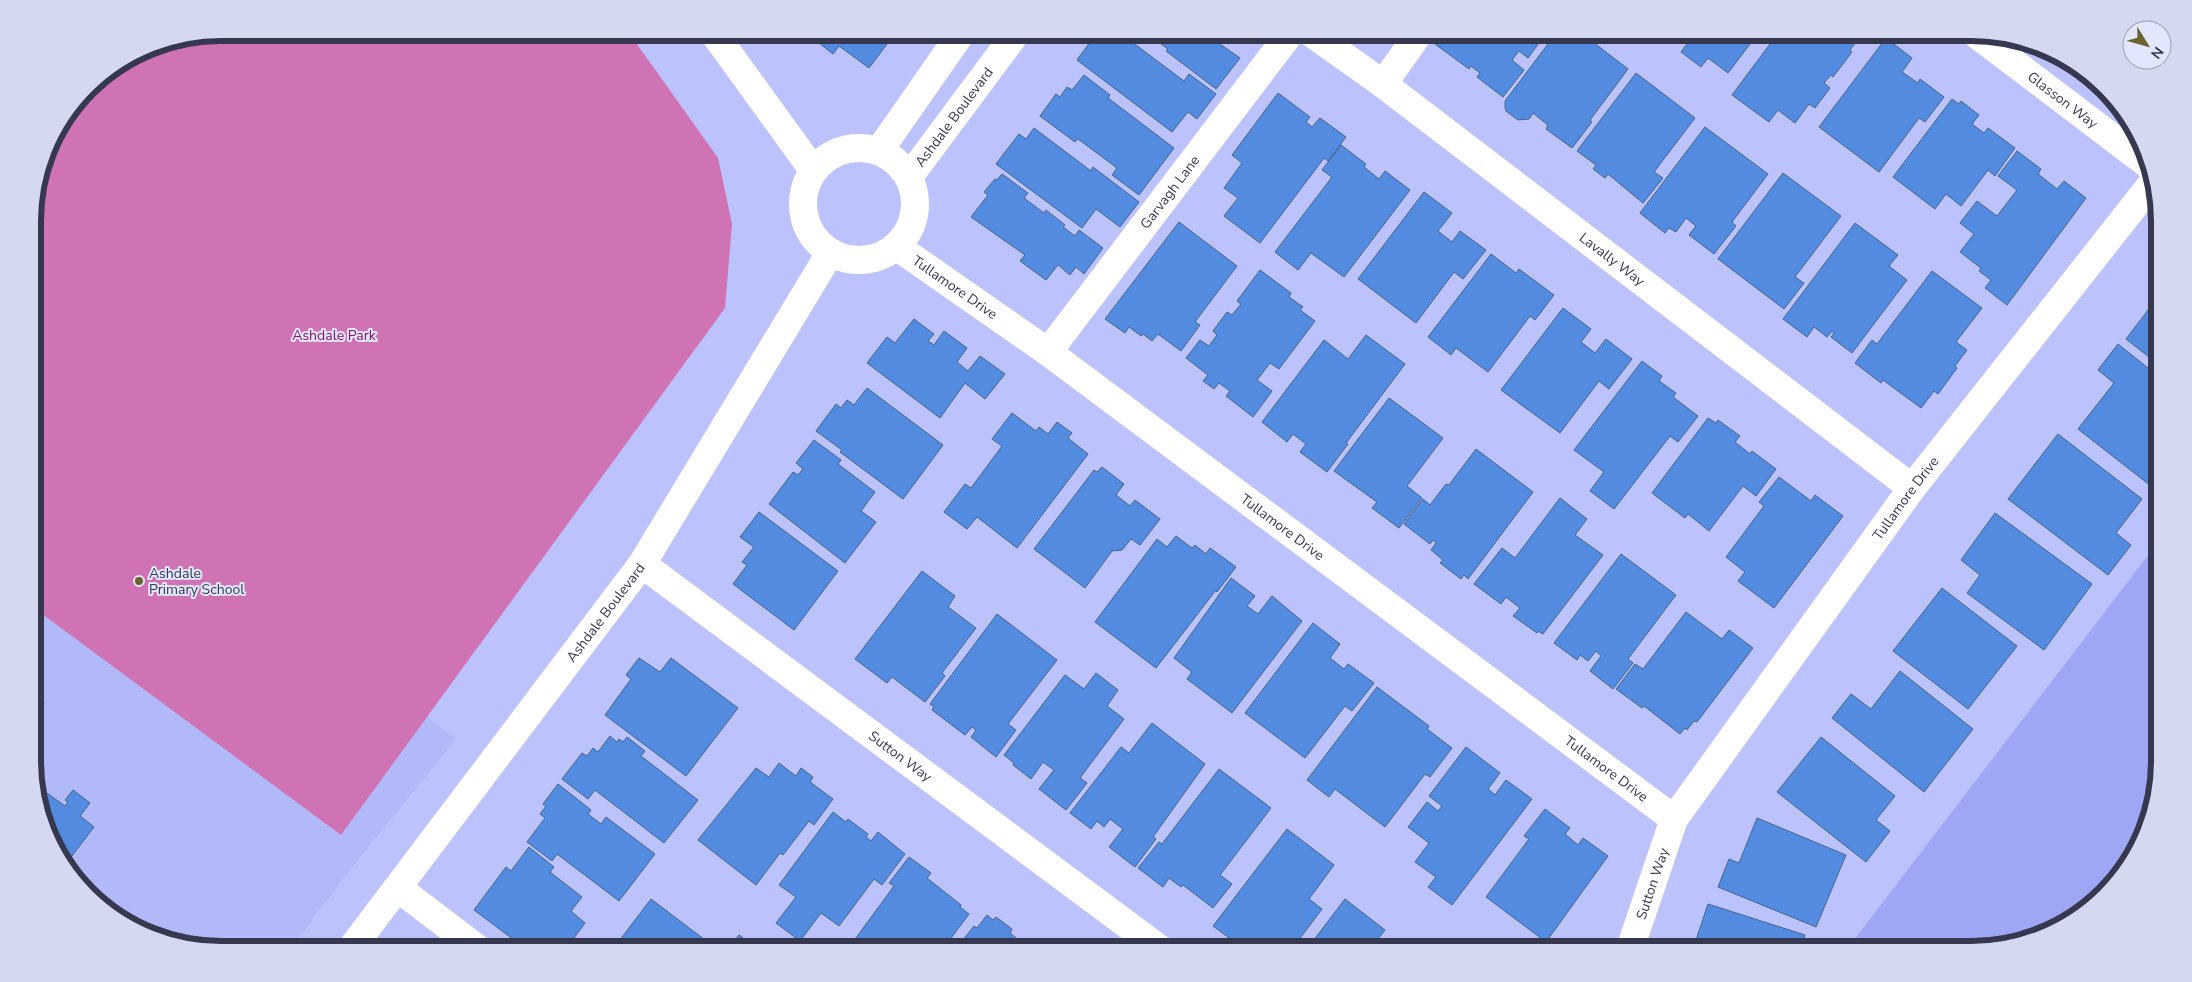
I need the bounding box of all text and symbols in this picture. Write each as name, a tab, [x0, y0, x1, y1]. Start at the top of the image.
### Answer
north arrow	[2122, 20, 2172, 70]
text: N	[2146, 43, 2168, 62]
street label: Ashdale Boulevard	[911, 63, 998, 171]
street label: Glasson Way	[2023, 67, 2102, 134]
street label: Garvagh Lane	[1136, 152, 1204, 233]
street label: Lavally Way	[1575, 228, 1649, 291]
street label: Tullamore Drive	[908, 251, 1001, 324]
park label: Ashdale Park	[292, 326, 377, 345]
street label: Tullamore Drive	[1868, 453, 1943, 544]
street label: Tullamore Drive	[1237, 490, 1328, 565]
street label: Ashdale Boulevard	[562, 559, 650, 666]
place label: Ashdale Primary School	[149, 564, 245, 599]
marker: Ashdale Primary School	[133, 575, 145, 587]
street label: Sutton Way	[865, 727, 936, 787]
street label: Tullamore Drive	[1560, 731, 1652, 807]
street label: Sutton Way	[1632, 845, 1674, 922]

